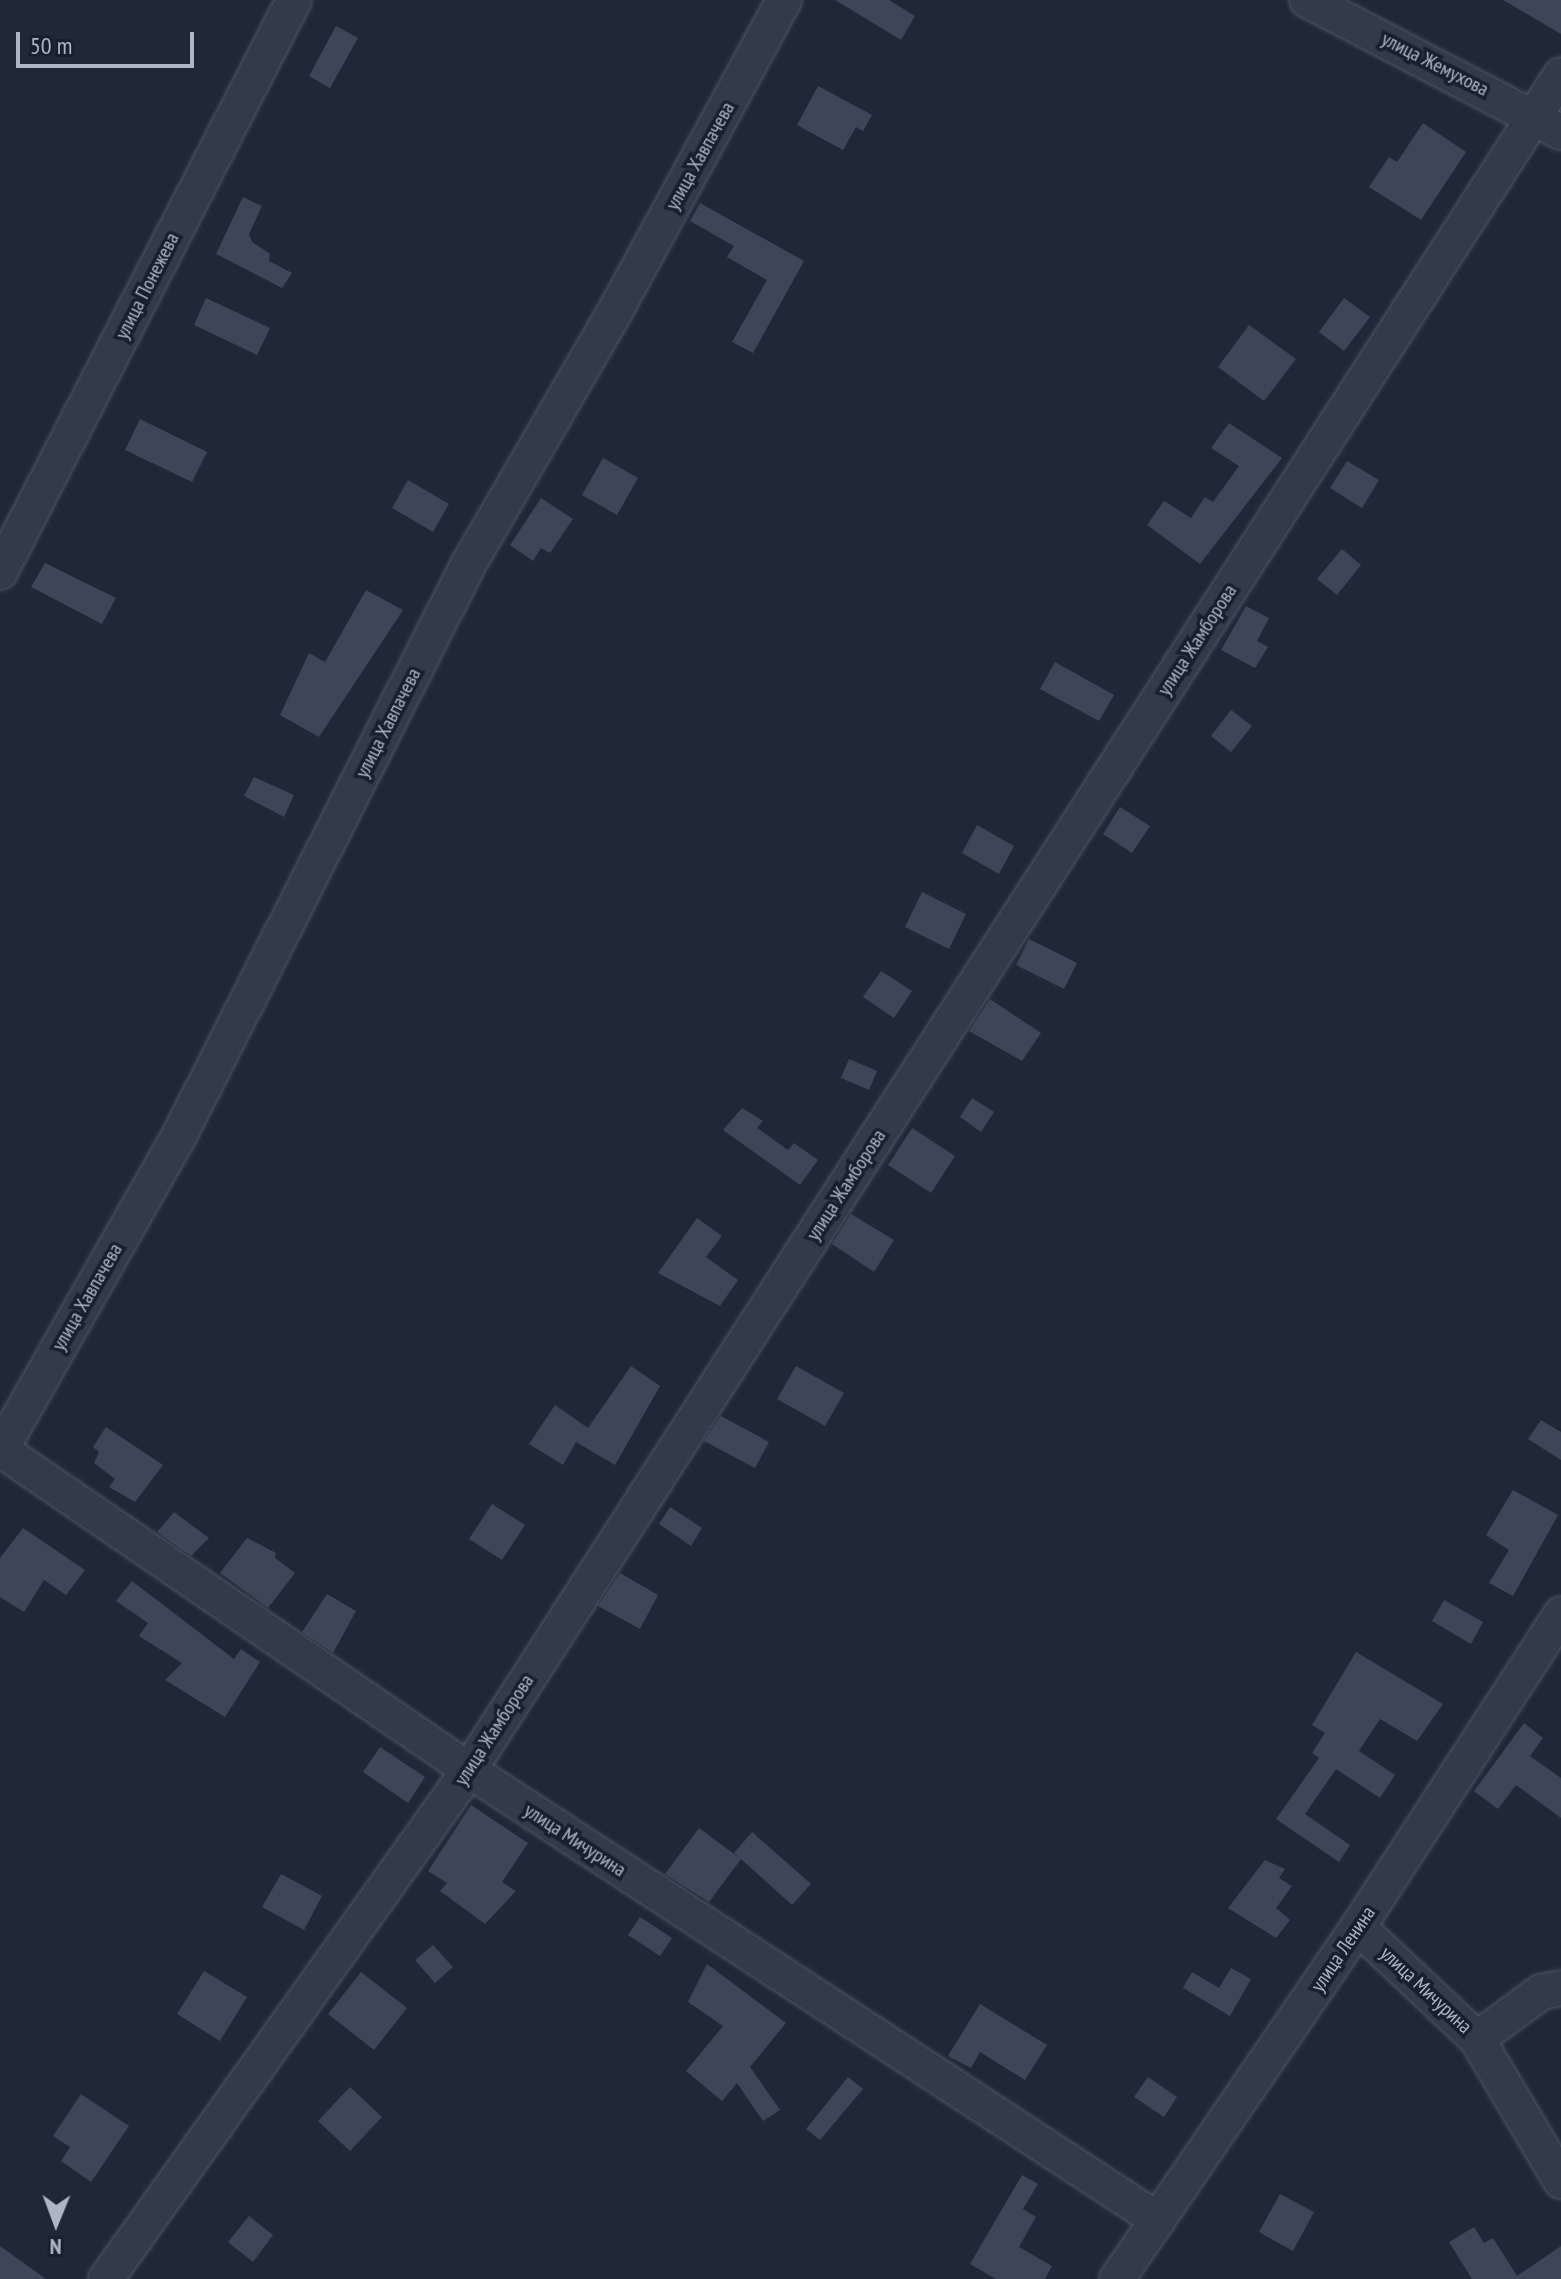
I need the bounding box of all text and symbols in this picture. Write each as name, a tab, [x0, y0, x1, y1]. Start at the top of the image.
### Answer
scale bar	[20, 16, 198, 66]
street label: улица Жемухова	[1378, 27, 1492, 101]
text: 50 m	[30, 30, 72, 61]
street label: улица Хавпачева	[660, 98, 740, 214]
street label: улица Понежева	[110, 229, 184, 343]
street label: улица Жамборова	[1152, 580, 1242, 700]
street label: улица Хавпачева	[350, 664, 426, 782]
street label: улица Жамборова	[801, 1125, 891, 1245]
street label: улица Хавпачева	[47, 1239, 127, 1355]
street label: улица Жамборова	[449, 1670, 539, 1790]
street label: улица Мичурина	[520, 1798, 630, 1882]
street label: улица Ленина	[1306, 1902, 1380, 1996]
street label: улица Мичурина	[1375, 1942, 1477, 2038]
north arrow	[16, 2183, 96, 2263]
text: N	[49, 2233, 62, 2261]

